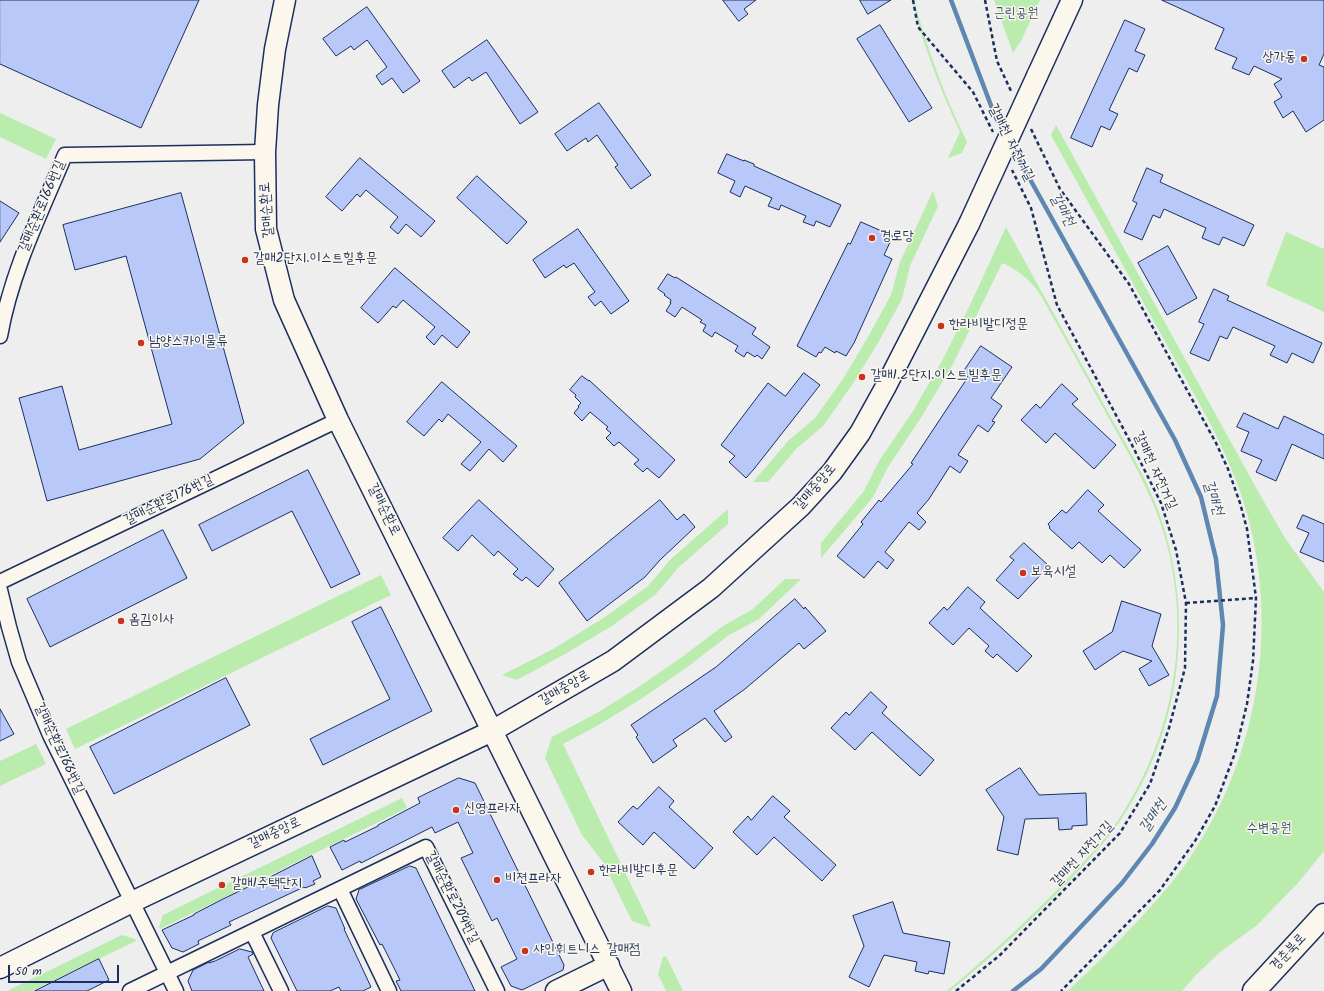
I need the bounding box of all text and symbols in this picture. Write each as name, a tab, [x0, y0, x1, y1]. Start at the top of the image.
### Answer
park label: 근린공원	[993, 7, 1039, 23]
place label: 상가동	[1262, 51, 1296, 67]
marker: 상가동	[1299, 54, 1309, 64]
street label: 갈매천 자전거길	[983, 102, 1037, 184]
street label: 갈매순환로166번길	[16, 158, 70, 256]
street label: 갈매순환로	[258, 181, 278, 239]
water label: 갈매천	[1044, 190, 1078, 230]
place label: 경로당	[880, 230, 914, 246]
marker: 경로당	[867, 233, 877, 243]
place label: 갈매2단지.이스트힐후문	[253, 252, 377, 268]
marker: 갈매2단지.이스트힐후문	[240, 255, 250, 265]
place label: 한라비발디정문	[949, 318, 1028, 334]
marker: 한라비발디정문	[936, 321, 946, 331]
place label: 남양스카이물류	[149, 335, 228, 351]
marker: 남양스카이물류	[136, 338, 146, 348]
place label: 갈매1.2단지.이스트빌후문	[870, 369, 1002, 385]
marker: 갈매1.2단지.이스트빌후문	[857, 372, 867, 382]
street label: 갈매천 자전거길	[1129, 429, 1179, 513]
street label: 갈매중앙로	[791, 461, 841, 515]
street label: 갈매순환로176번길	[122, 472, 216, 530]
water label: 갈매천	[1198, 478, 1226, 518]
street label: 갈매순환로	[363, 481, 403, 539]
place label: 보육시설	[1031, 565, 1076, 581]
marker: 보육시설	[1018, 568, 1028, 578]
place label: 옴김이사	[129, 613, 174, 629]
marker: 옴김이사	[116, 616, 126, 626]
street label: 갈매중앙로	[536, 668, 594, 710]
street label: 갈매순환로166번길	[30, 701, 86, 797]
water label: 갈매천	[1136, 797, 1172, 837]
place label: 신영프라자	[464, 802, 520, 818]
marker: 신영프라자	[451, 805, 461, 815]
street label: 갈매중앙로	[246, 814, 304, 854]
street label: 갈매천 자전거길	[1048, 818, 1118, 892]
park label: 수변공원	[1246, 822, 1292, 838]
street label: 갈매순환로204번길	[420, 849, 482, 947]
place label: 한라비발디후문	[599, 864, 678, 880]
marker: 한라비발디후문	[586, 867, 596, 877]
place label: 비젼프라자	[505, 872, 561, 888]
marker: 비젼프라자	[492, 875, 502, 885]
place label: 갈매1주택단지	[230, 877, 302, 893]
marker: 갈매1주택단지	[217, 880, 227, 890]
street label: 경춘북로	[1267, 931, 1311, 975]
place label: 샤인휘트니스 갈매점	[533, 943, 640, 959]
marker: 샤인휘트니스 갈매점	[520, 946, 530, 956]
scale bar	[10, 957, 121, 983]
text: 50 m	[15, 962, 42, 981]

